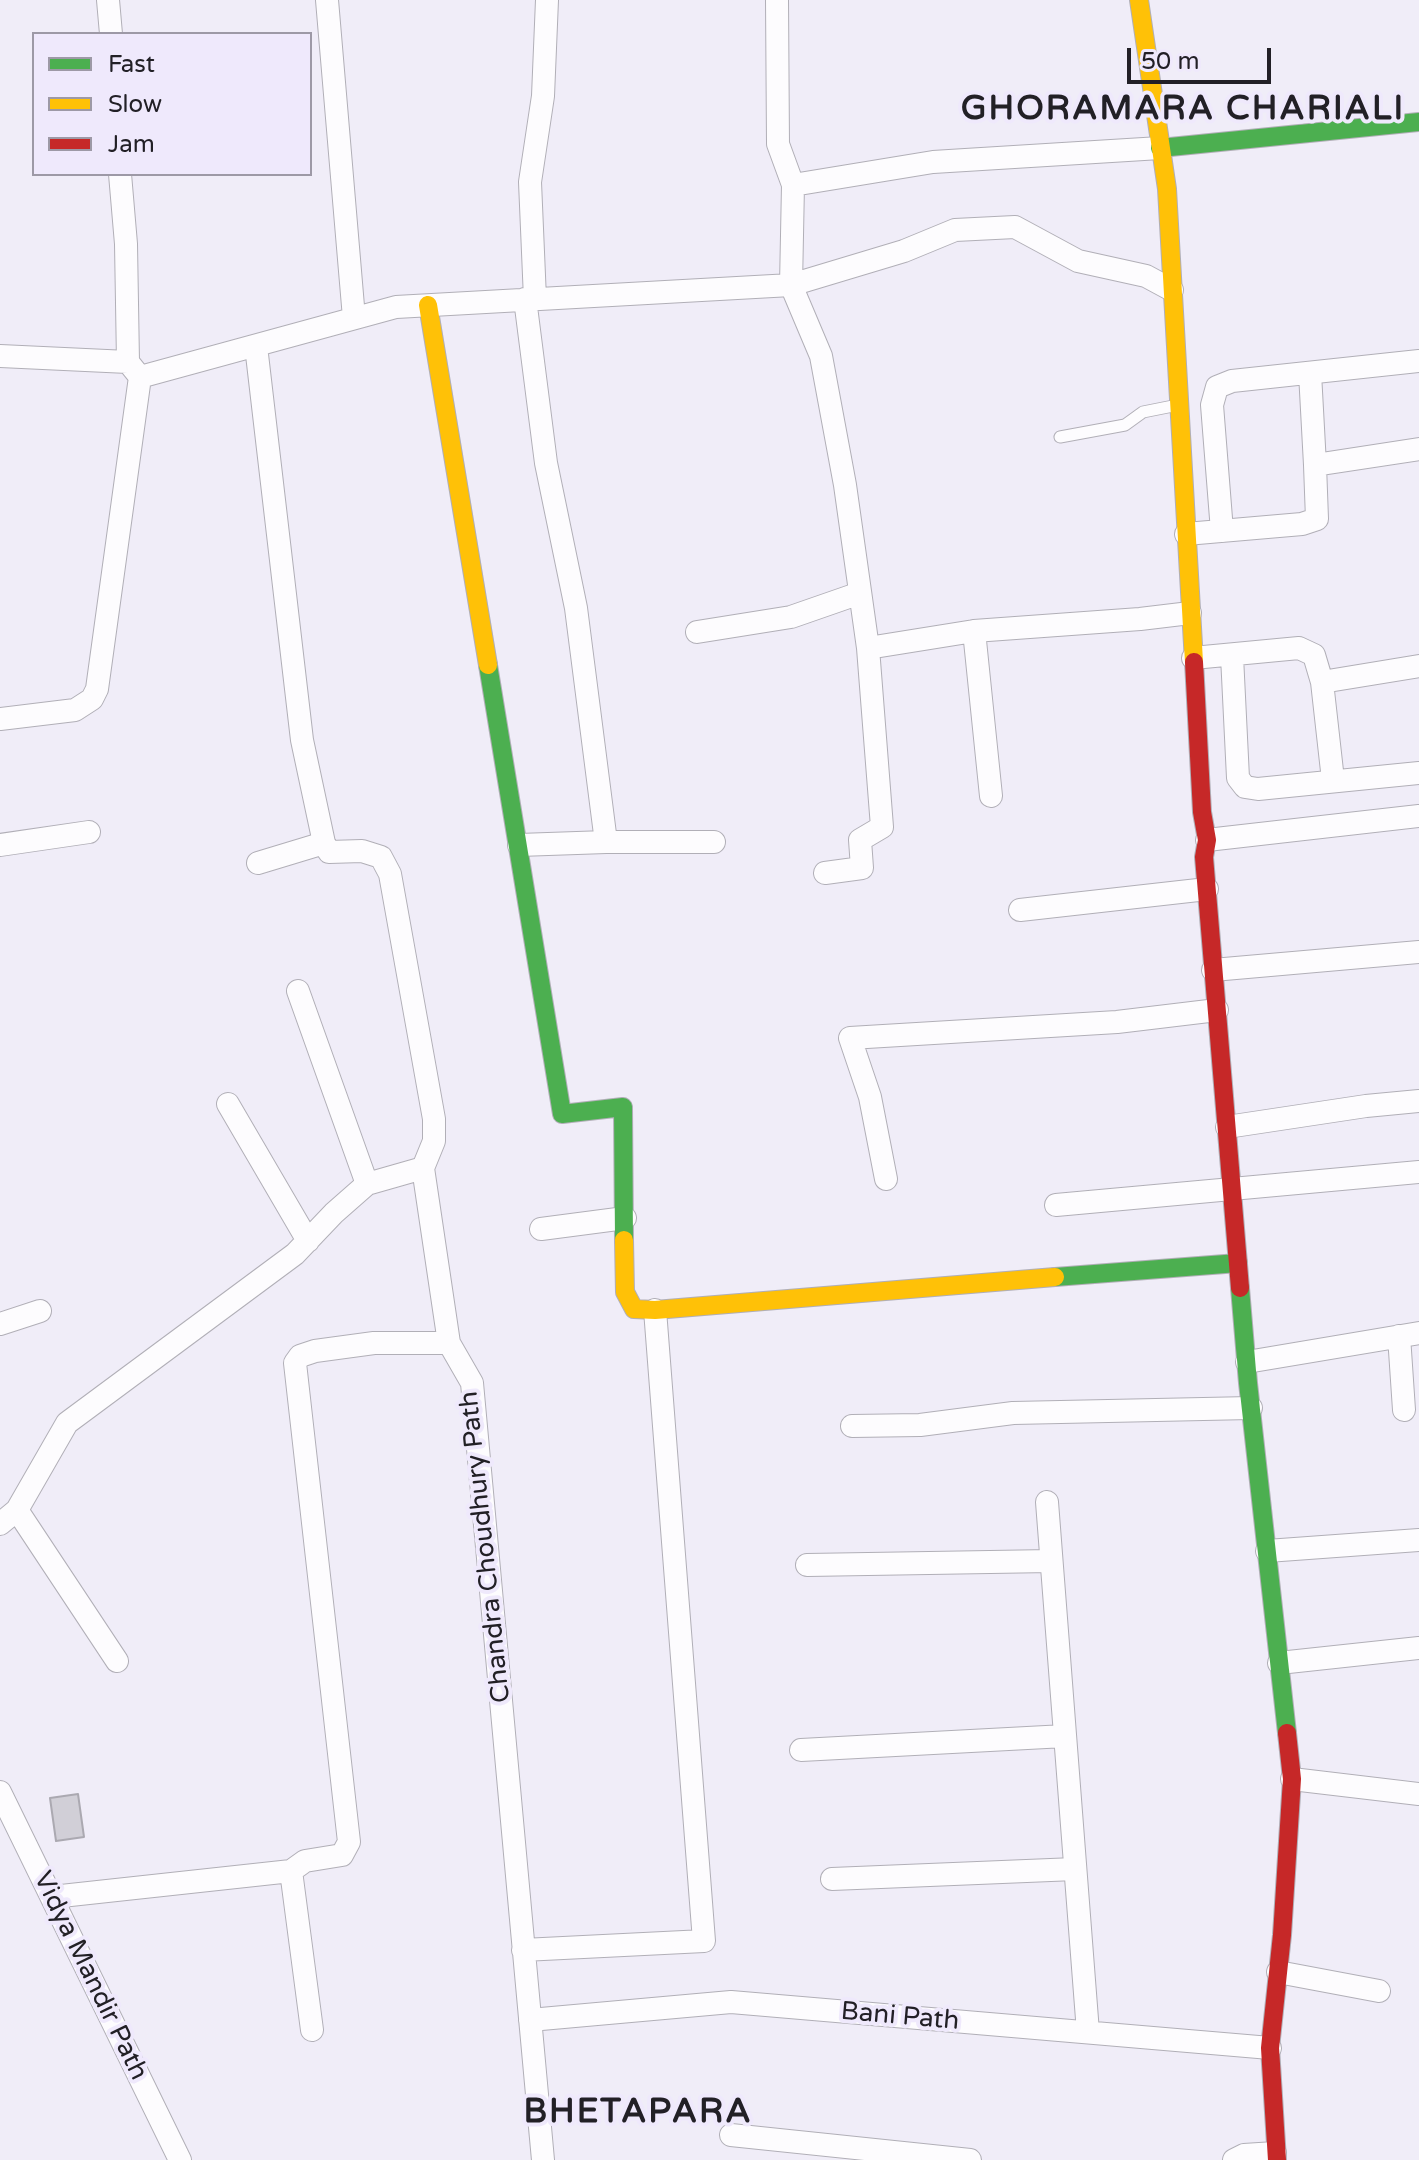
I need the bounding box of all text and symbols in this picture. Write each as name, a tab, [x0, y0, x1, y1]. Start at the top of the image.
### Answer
legend	[32, 32, 312, 176]
scale bar	[1131, 32, 1275, 82]
text: 50 m	[1141, 47, 1199, 76]
text: Fast	[108, 50, 155, 79]
text: Slow	[108, 90, 162, 119]
district label: GHORAMARA CHARIALI	[961, 90, 1405, 130]
text: Jam	[108, 130, 155, 159]
street label: Chandra Choudhury Path	[454, 1390, 518, 1704]
street label: Vidya Mandir Path	[26, 1867, 154, 2085]
street label: Bani Path	[840, 1996, 960, 2038]
district label: BHETAPARA	[523, 2093, 753, 2133]

